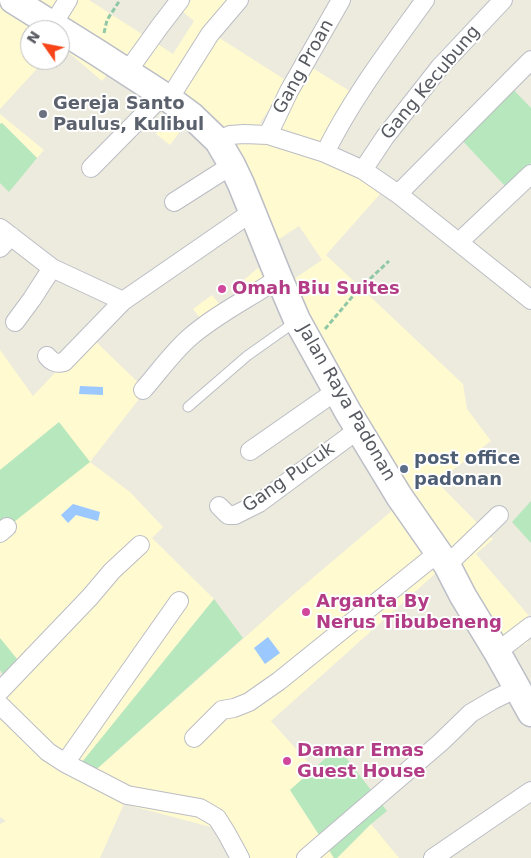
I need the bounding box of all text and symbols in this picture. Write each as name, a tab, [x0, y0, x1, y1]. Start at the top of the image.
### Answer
street label: Gang Proan	[269, 16, 339, 118]
north arrow	[20, 20, 70, 70]
street label: Gang Kecubung	[377, 21, 485, 145]
text: N	[23, 28, 43, 47]
place label: Gereja Santo Paulus, Kulibul	[53, 93, 204, 136]
marker: Gereja Santo Paulus, Kulibul	[37, 108, 49, 120]
place label: Omah Biu Suites	[232, 278, 400, 300]
marker: Omah Biu Suites	[216, 283, 228, 295]
street label: Jalan Raya Padonan	[292, 321, 400, 485]
street label: Gang Pucuk	[239, 438, 339, 518]
place label: post office padonan	[414, 448, 520, 490]
marker: post office padonan	[398, 463, 410, 475]
place label: Arganta By Nerus Tibubeneng	[316, 591, 502, 634]
marker: Arganta By Nerus Tibubeneng	[300, 606, 312, 618]
place label: Damar Emas Guest House	[297, 740, 426, 782]
marker: Damar Emas Guest House	[281, 755, 293, 767]

